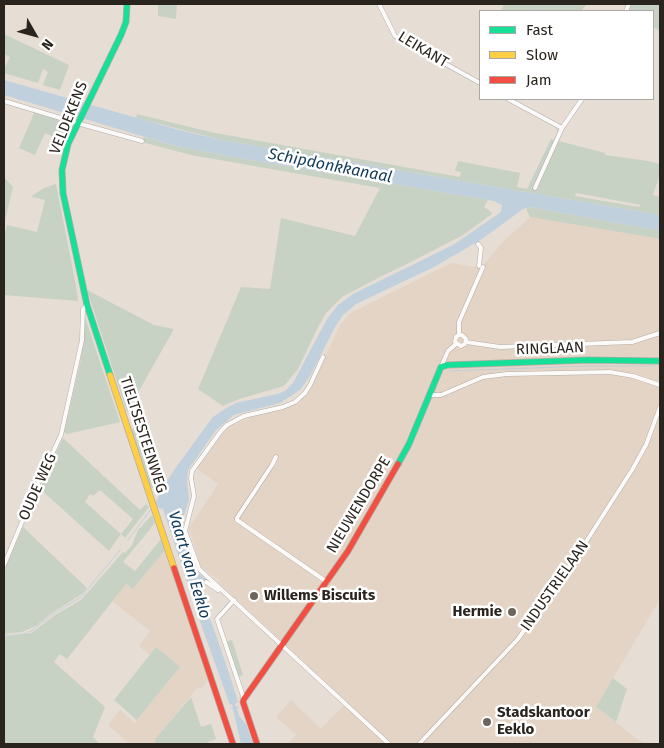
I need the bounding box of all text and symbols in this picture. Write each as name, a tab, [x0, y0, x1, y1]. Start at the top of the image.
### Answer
north arrow	[10, 10, 60, 60]
legend	[479, 10, 654, 100]
text: Fast	[526, 21, 553, 39]
street label: LEIKANT	[395, 28, 451, 72]
text: N	[38, 36, 57, 53]
text: Slow	[526, 46, 558, 64]
text: Jam	[526, 71, 552, 89]
street label: VELDEKENS	[46, 79, 92, 157]
water label: Schipdonkkanaal	[266, 145, 394, 187]
street label: RINGLAAN	[516, 339, 584, 359]
street label: TIELTSESTEENWEG	[116, 374, 170, 496]
street label: OUDE WEG	[15, 451, 61, 523]
street label: NIEUWENDORPE	[323, 454, 395, 556]
water label: Vaart van Eeklo	[163, 509, 215, 621]
street label: INDUSTRIELAAN	[517, 537, 593, 635]
place label: Willems Biscuits	[264, 587, 375, 605]
marker: Willems Biscuits	[248, 590, 260, 602]
place label: Hermie	[453, 603, 502, 621]
marker: Hermie	[506, 606, 518, 618]
place label: Stadskantoor Eeklo	[497, 704, 590, 739]
marker: Stadskantoor Eeklo	[481, 716, 493, 728]

